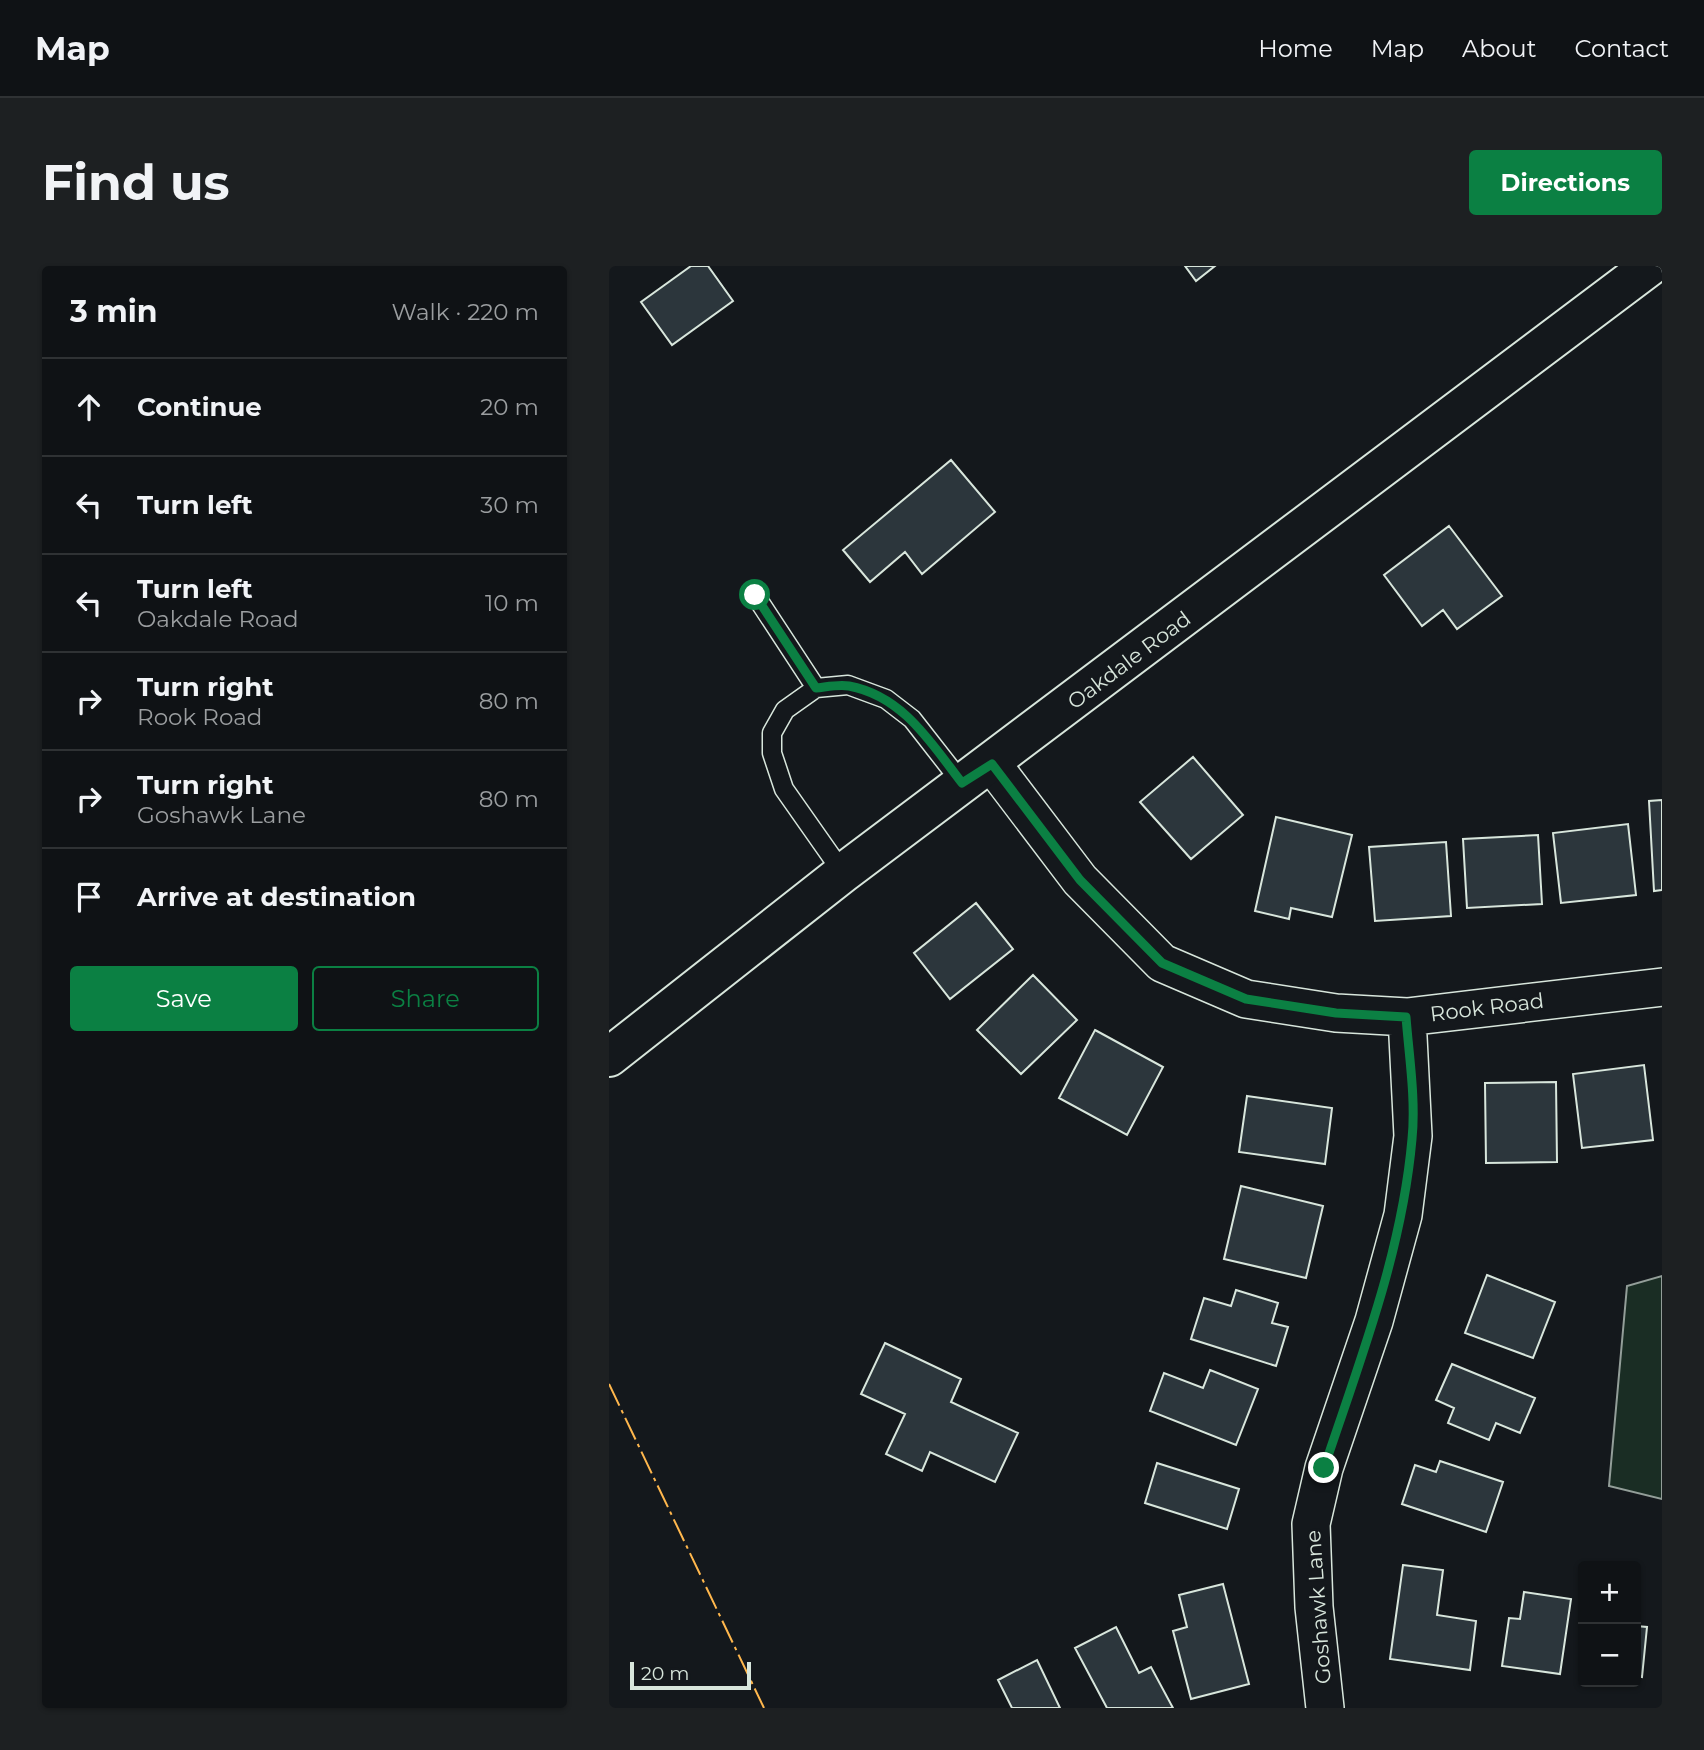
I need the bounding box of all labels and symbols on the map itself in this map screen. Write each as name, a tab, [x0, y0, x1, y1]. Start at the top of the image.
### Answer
route start	[739, 579, 770, 610]
street label: Oakdale Road	[1063, 606, 1195, 714]
street label: Rook Road	[1429, 988, 1545, 1026]
route end	[1308, 1452, 1339, 1483]
street label: Goshawk Lane	[1300, 1529, 1336, 1685]
scale bar	[630, 1659, 751, 1691]

